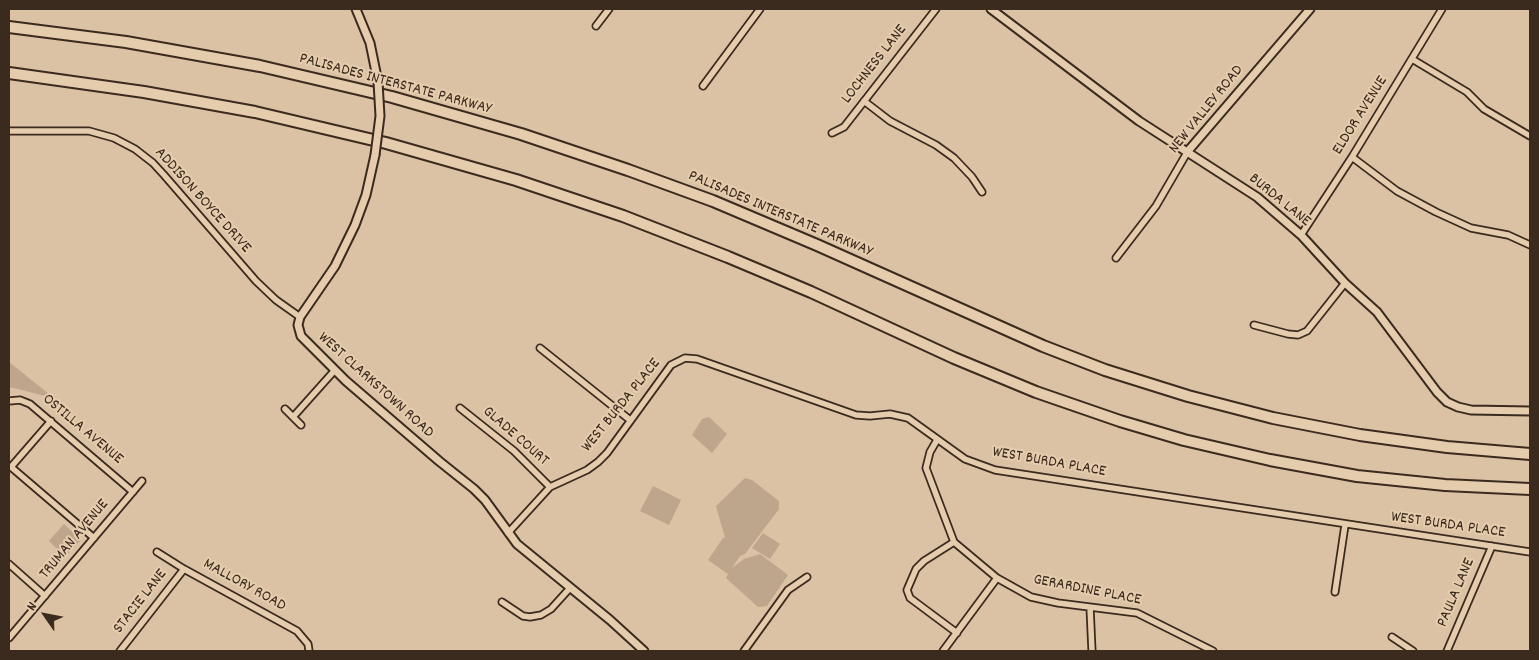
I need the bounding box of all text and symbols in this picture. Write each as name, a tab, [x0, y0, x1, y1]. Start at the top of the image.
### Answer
street label: LOCHNESS LANE	[838, 22, 912, 108]
street label: PALISADES INTERSTATE PARKWAY	[297, 50, 493, 120]
street label: NEW VALLEY ROAD	[1165, 62, 1249, 158]
street label: ELDOR AVENUE	[1329, 73, 1393, 159]
street label: ADDISON BOYCE DRIVE	[150, 144, 254, 258]
street label: PALISADES INTERSTATE PARKWAY	[685, 167, 875, 263]
street label: BURDA LANE	[1244, 170, 1314, 232]
street label: WEST CLARKSTOWN ROAD	[313, 329, 437, 443]
street label: WEST BURDA PLACE	[578, 355, 666, 457]
street label: OSTILLA AVENUE	[38, 391, 126, 469]
street label: GLADE COURT	[478, 403, 552, 471]
street label: WEST BURDA PLACE	[991, 444, 1107, 482]
street label: TRUMAN AVENUE	[36, 496, 114, 584]
street label: WEST BURDA PLACE	[1390, 508, 1506, 544]
street label: MALLORY ROAD	[199, 555, 289, 617]
street label: PAULA LANE	[1434, 556, 1480, 630]
street label: STACIE LANE	[110, 566, 172, 638]
street label: GERARDINE PLACE	[1031, 571, 1143, 611]
north arrow	[20, 590, 70, 640]
text: N	[22, 598, 43, 615]

